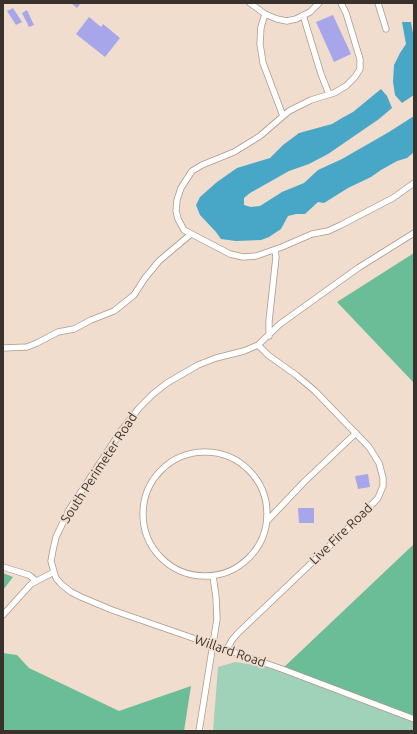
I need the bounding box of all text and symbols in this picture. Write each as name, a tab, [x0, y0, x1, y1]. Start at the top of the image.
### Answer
street label: South Perimeter Road	[57, 410, 141, 526]
street label: Live Fire Road	[306, 500, 376, 568]
street label: Willard Road	[192, 632, 268, 670]

